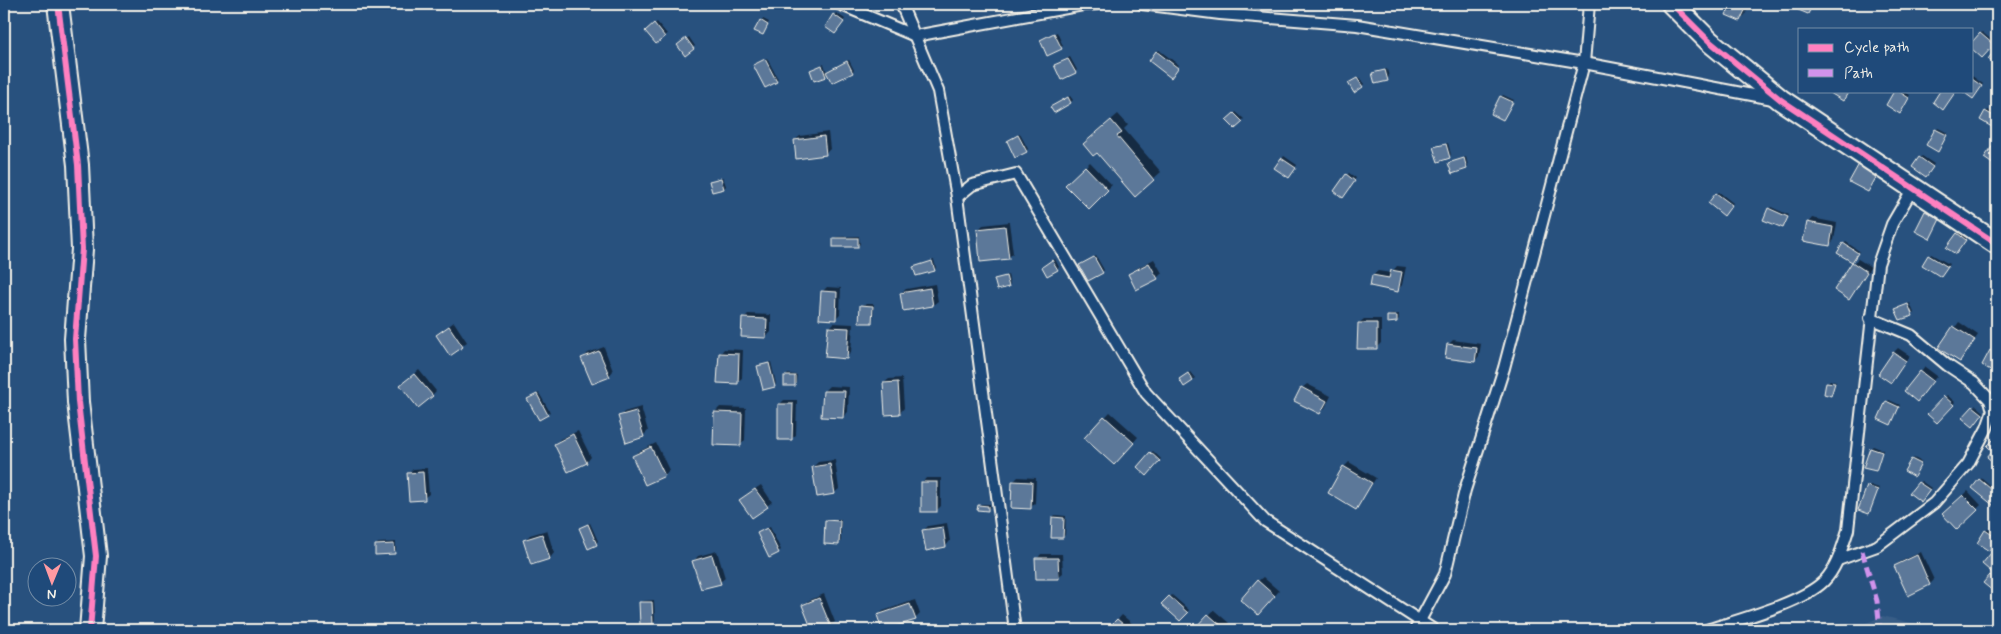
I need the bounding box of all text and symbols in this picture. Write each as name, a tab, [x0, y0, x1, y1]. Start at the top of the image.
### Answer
legend	[1798, 28, 1974, 92]
text: Cycle path	[1844, 38, 1909, 58]
text: Path	[1844, 64, 1873, 84]
north arrow	[28, 556, 78, 606]
text: N	[47, 585, 57, 603]

